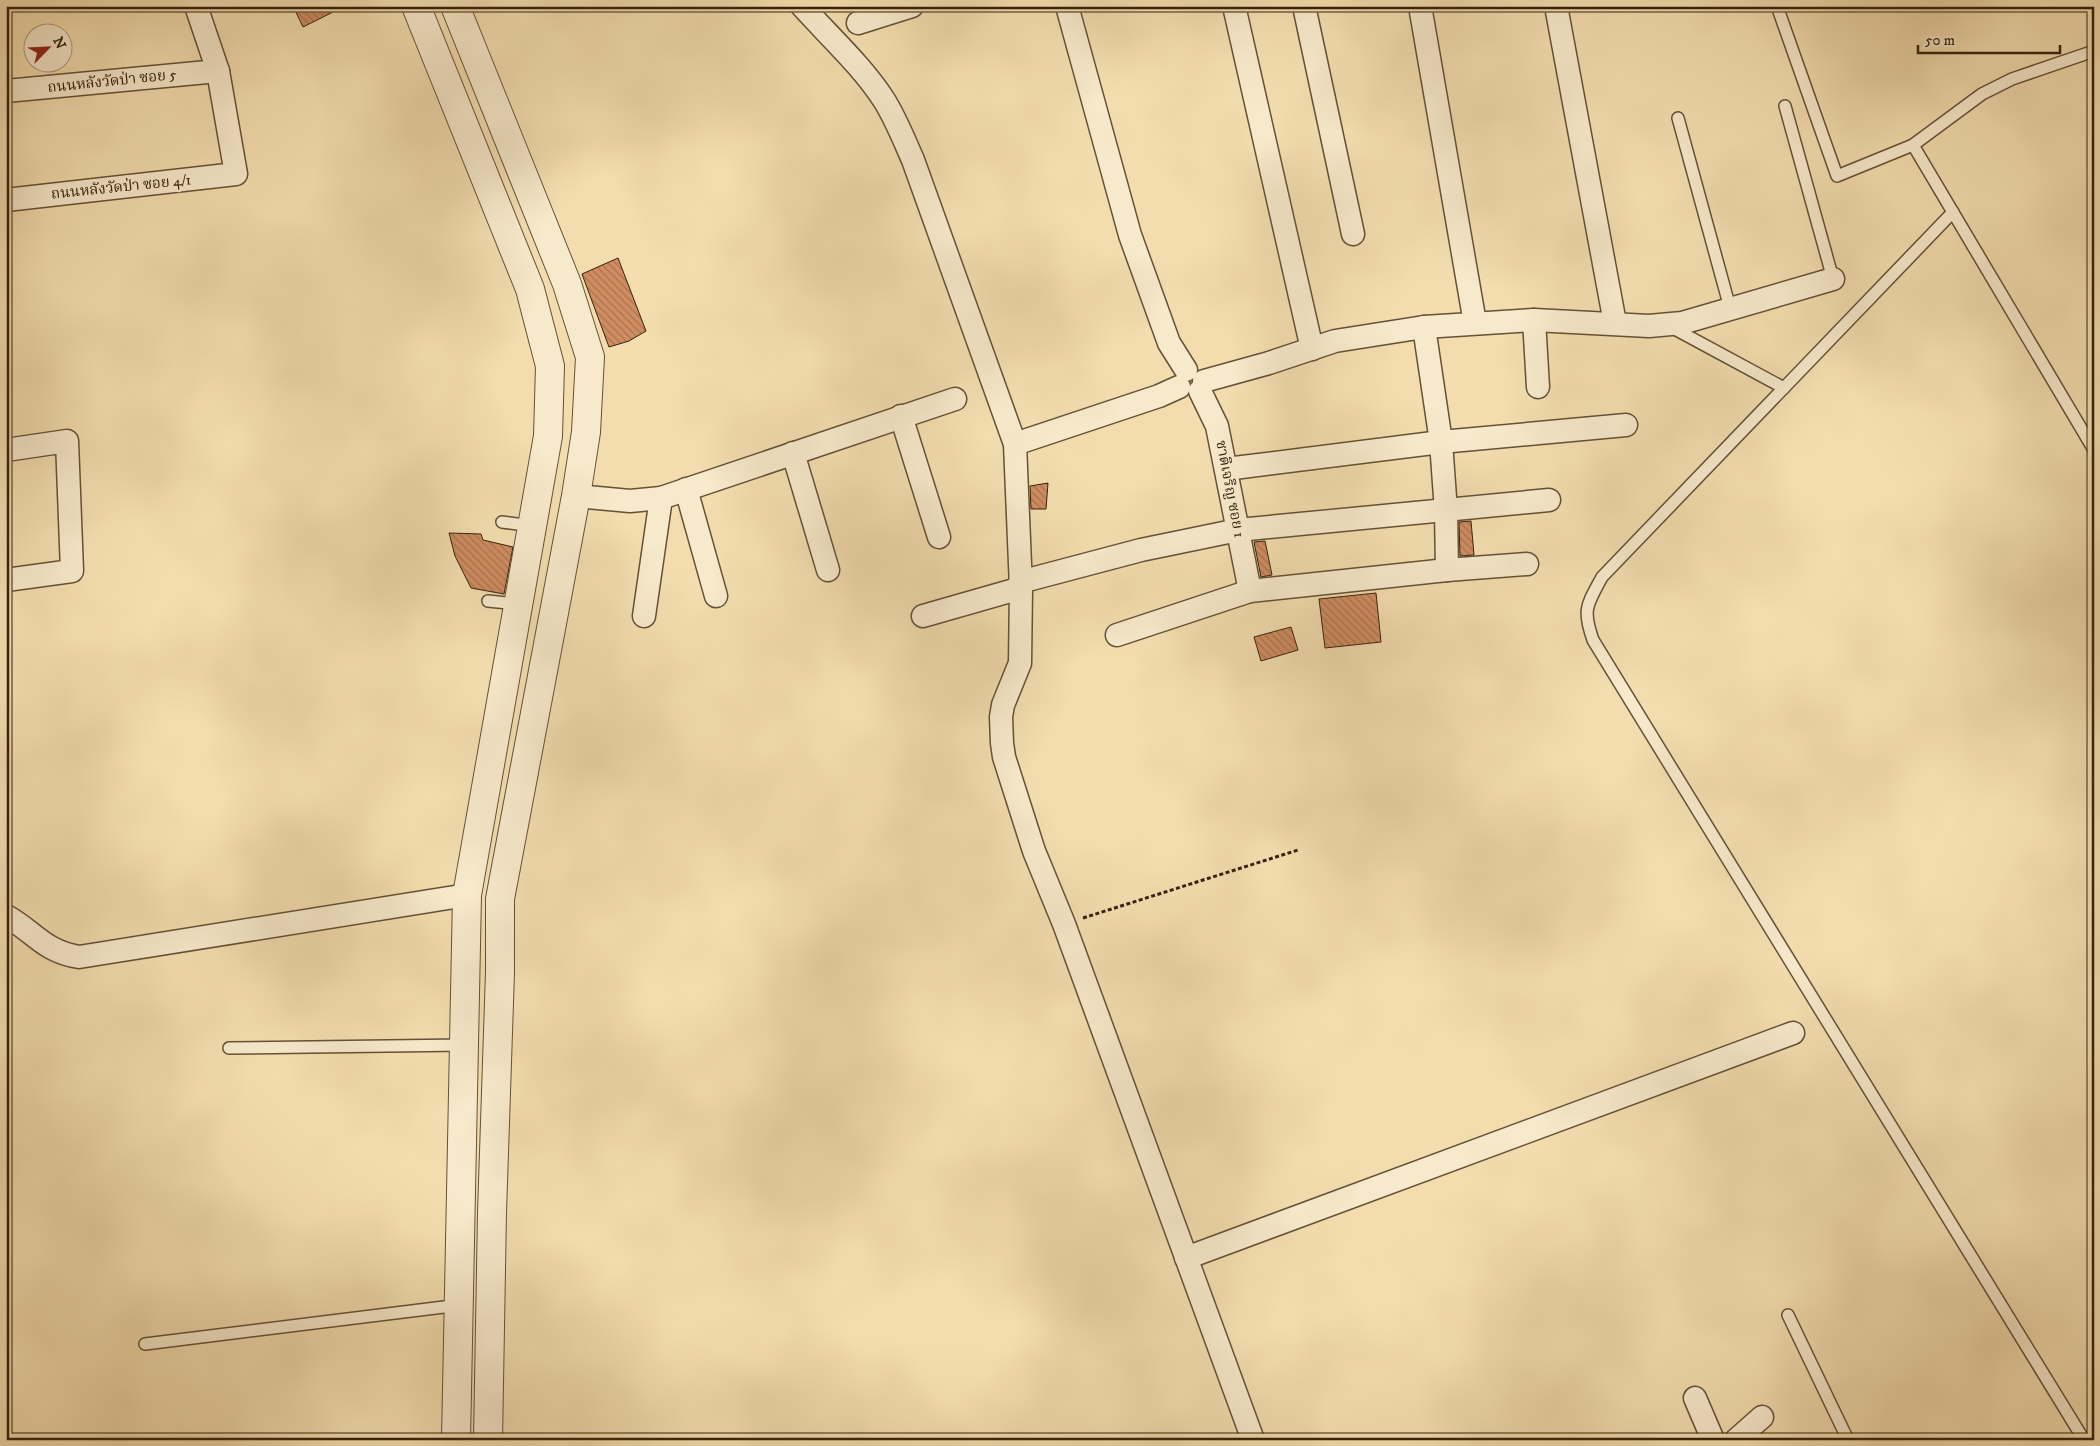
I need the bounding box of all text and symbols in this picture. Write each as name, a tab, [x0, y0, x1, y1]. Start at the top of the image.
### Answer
north arrow	[22, 22, 72, 72]
scale bar	[1918, 22, 2060, 54]
text: 50 m	[1925, 31, 1955, 50]
text: N	[48, 34, 70, 52]
street label: ถนนหลังวัดป่า ซอย 5	[46, 65, 178, 97]
street label: ถนนหลังวัดป่า ซอย 4/1	[50, 170, 192, 204]
street label: ชาติเจริญ ซอย 1	[1211, 439, 1249, 539]

